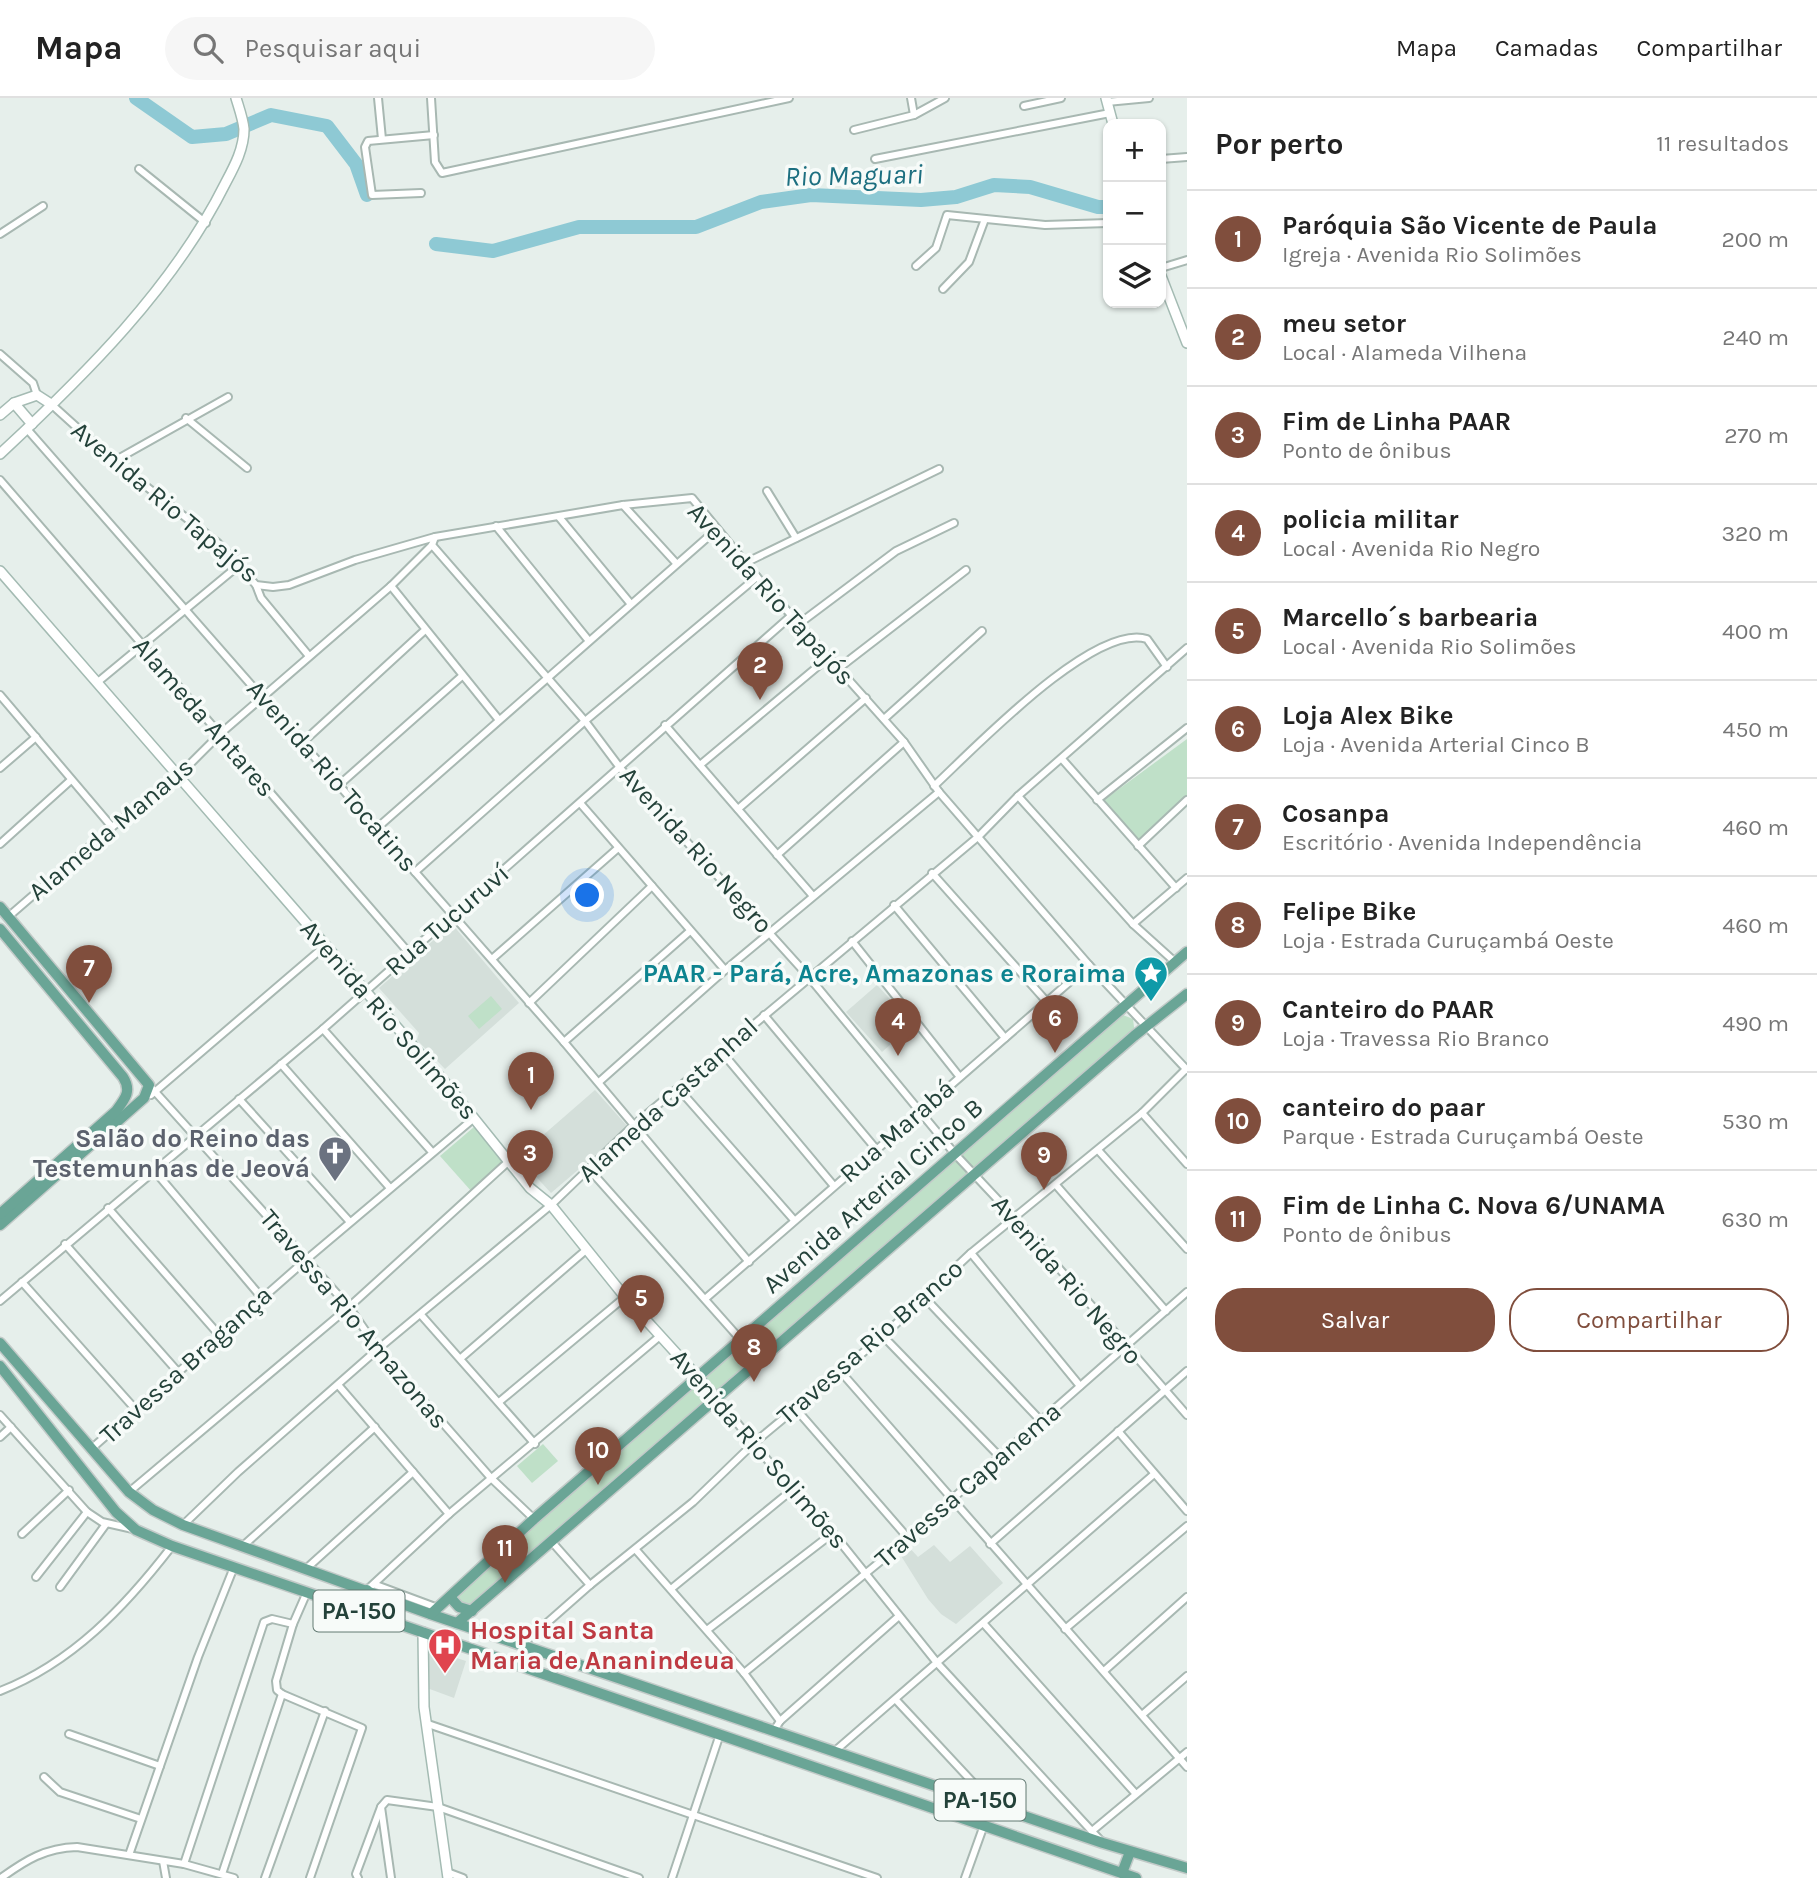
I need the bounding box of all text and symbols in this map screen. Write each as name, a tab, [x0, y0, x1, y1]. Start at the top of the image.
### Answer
search box	[165, 17, 655, 80]
text: Mapa	[35, 29, 123, 67]
icon: search	[189, 29, 227, 67]
text: Pesquisar aqui	[245, 33, 421, 64]
text: Mapa	[1396, 34, 1457, 62]
text: Camadas	[1495, 34, 1599, 62]
text: Compartilhar	[1637, 34, 1782, 62]
map controls	[1103, 119, 1166, 308]
button: +	[1103, 119, 1166, 182]
text: Por perto	[1215, 126, 1344, 162]
text: 11 resultados	[1656, 130, 1789, 157]
water label: Rio Maguari	[784, 157, 924, 193]
button: −	[1103, 182, 1166, 245]
text: Paróquia São Vicente de Paula	[1282, 210, 1657, 241]
text: 1	[1234, 226, 1242, 253]
text: 200 m	[1721, 226, 1789, 253]
text: Igreja · Avenida Rio Solimões	[1282, 241, 1582, 268]
button: layers	[1103, 245, 1166, 308]
text: meu setor	[1282, 308, 1406, 339]
text: 2	[1231, 324, 1245, 351]
text: 240 m	[1722, 324, 1789, 351]
text: Local · Alameda Vilhena	[1282, 339, 1527, 366]
text: Fim de Linha PAAR	[1282, 406, 1511, 437]
street label: Avenida Rio Tapajós	[65, 415, 265, 589]
text: 3	[1231, 422, 1245, 449]
text: 270 m	[1724, 422, 1789, 449]
text: Ponto de ônibus	[1282, 437, 1452, 464]
street label: Avenida Rio Tapajós	[681, 496, 861, 692]
text: policia militar	[1282, 504, 1458, 535]
text: 4	[1231, 520, 1245, 547]
text: 320 m	[1721, 520, 1789, 547]
text: Local · Avenida Rio Negro	[1282, 535, 1540, 562]
text: Marcello´s barbearia	[1282, 602, 1538, 633]
text: 5	[1231, 618, 1245, 645]
text: 400 m	[1722, 618, 1789, 645]
street label: Alameda Antares	[126, 631, 282, 803]
text: Local · Avenida Rio Solimões	[1282, 633, 1577, 660]
pin: 2	[737, 642, 783, 700]
street label: Avenida Rio Tocatins	[240, 674, 424, 878]
text: Loja Alex Bike	[1282, 700, 1454, 731]
text: 6	[1231, 716, 1245, 743]
text: 450 m	[1723, 716, 1789, 743]
text: Loja · Avenida Arterial Cinco B	[1282, 731, 1590, 758]
street label: Alameda Manaus	[22, 751, 200, 907]
street label: Avenida Rio Negro	[613, 760, 779, 940]
text: Cosanpa	[1282, 798, 1389, 829]
text: 7	[1232, 814, 1244, 841]
text: 460 m	[1722, 814, 1789, 841]
text: Escritório · Avenida Independência	[1282, 829, 1642, 856]
street label: Rua Tucuruví	[379, 858, 516, 982]
your location	[570, 878, 604, 912]
text: Felipe Bike	[1282, 896, 1416, 927]
text: 8	[1231, 912, 1245, 939]
text: 460 m	[1722, 912, 1789, 939]
street label: Avenida Rio Solimões	[294, 914, 484, 1126]
text: Loja · Estrada Curuçambá Oeste	[1282, 927, 1614, 954]
pin: 7	[66, 945, 112, 1003]
place icon: PAAR - Pará, Acre, Amazonas e Roraima	[1132, 954, 1170, 1003]
place label: PAAR - Pará, Acre, Amazonas e Roraima	[643, 958, 1126, 989]
text: Canteiro do PAAR	[1282, 994, 1495, 1025]
pin: 6	[1032, 995, 1078, 1053]
pin: 4	[875, 998, 921, 1056]
text: 9	[1231, 1010, 1245, 1037]
text: 490 m	[1722, 1010, 1789, 1037]
street label: Alameda Castanhal	[572, 1011, 764, 1189]
text: Loja · Travessa Rio Branco	[1282, 1025, 1549, 1052]
pin: 1	[508, 1052, 554, 1110]
street label: Rua Marabá	[833, 1073, 961, 1189]
street label: Avenida Arterial Cinco B	[756, 1092, 990, 1300]
text: canteiro do paar	[1282, 1092, 1485, 1123]
text: 10	[1227, 1108, 1249, 1135]
text: 530 m	[1722, 1108, 1789, 1135]
place label: Salão do Reino das Testemunhas de Jeová	[33, 1123, 310, 1184]
text: Parque · Estrada Curuçambá Oeste	[1282, 1123, 1644, 1150]
pin: 3	[507, 1130, 553, 1188]
pin: 9	[1021, 1132, 1067, 1190]
church icon: Salão do Reino das Testemunhas de Jeová	[316, 1134, 354, 1183]
street label: Avenida Rio Negro	[985, 1189, 1149, 1371]
text: Fim de Linha C. Nova 6/UNAMA	[1282, 1190, 1665, 1221]
street label: Travessa Rio Amazonas	[253, 1203, 455, 1435]
text: 11	[1230, 1206, 1246, 1233]
text: 630 m	[1722, 1206, 1789, 1233]
text: Ponto de ônibus	[1282, 1221, 1452, 1248]
street label: Travessa Rio Branco	[771, 1253, 969, 1431]
pin: 5	[618, 1275, 664, 1333]
street label: Travessa Bragança	[93, 1279, 279, 1451]
button: Salvar	[1215, 1288, 1495, 1352]
button: Compartilhar	[1509, 1288, 1789, 1352]
pin: 8	[731, 1324, 777, 1382]
street label: Avenida Rio Solimões	[664, 1343, 854, 1555]
street label: Travessa Capanema	[869, 1396, 1067, 1574]
pin: 10	[575, 1427, 621, 1485]
pin: 11	[482, 1525, 528, 1583]
road number: PA-150	[314, 1590, 404, 1632]
place label: Hospital Santa Maria de Ananindeua	[470, 1615, 735, 1676]
hospital icon: Hospital Santa Maria de Ananindeua	[426, 1626, 464, 1675]
road number: PA-150	[934, 1780, 1026, 1820]

